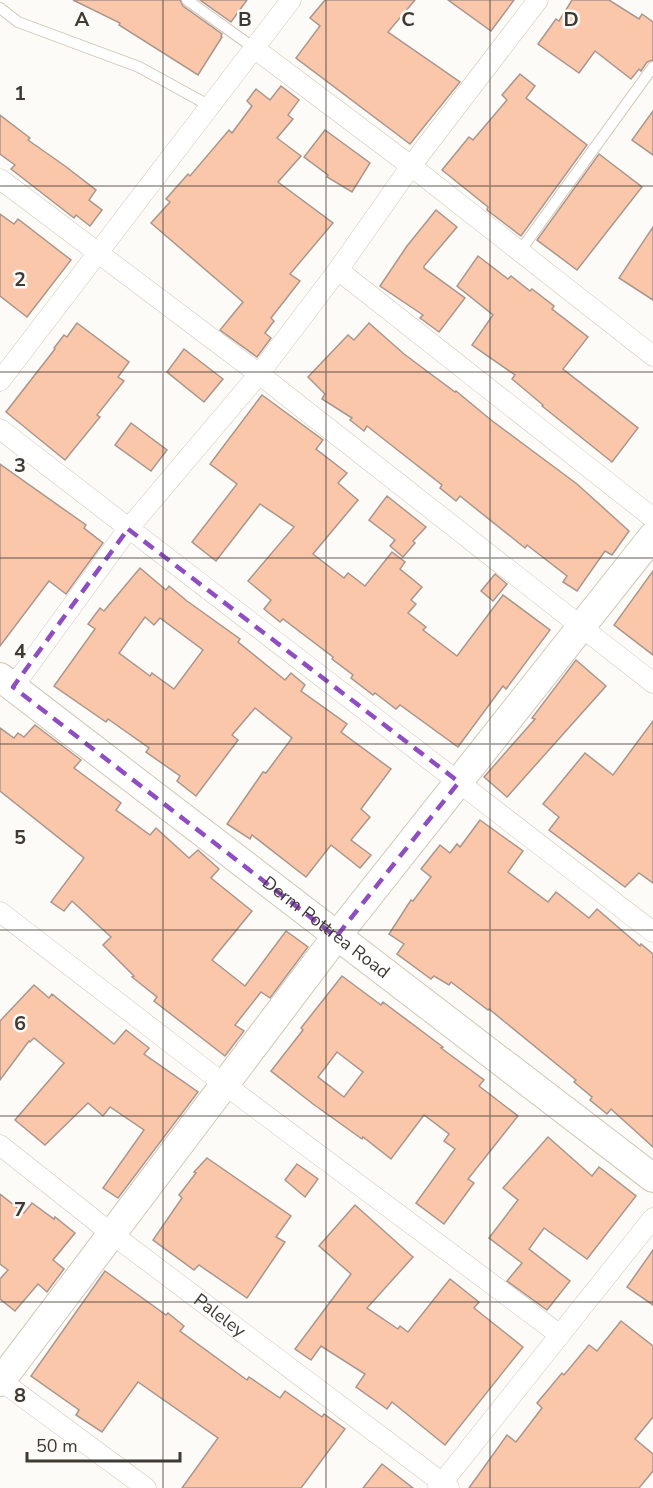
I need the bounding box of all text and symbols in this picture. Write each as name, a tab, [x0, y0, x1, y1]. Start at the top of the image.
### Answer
text: A	[75, 6, 90, 33]
text: B	[238, 6, 252, 33]
text: C	[401, 6, 415, 33]
text: D	[563, 6, 579, 33]
text: 1	[14, 80, 26, 107]
text: 2	[14, 266, 26, 293]
text: 3	[14, 452, 26, 479]
text: 4	[14, 638, 26, 665]
text: 5	[14, 824, 26, 851]
street label: Derm Pottrea Road	[257, 871, 395, 984]
text: 6	[14, 1010, 26, 1037]
text: 7	[14, 1196, 26, 1223]
street label: Paleley	[189, 1288, 251, 1343]
text: 8	[14, 1382, 26, 1409]
scale bar	[27, 1425, 180, 1463]
text: 50 m	[36, 1434, 78, 1458]

